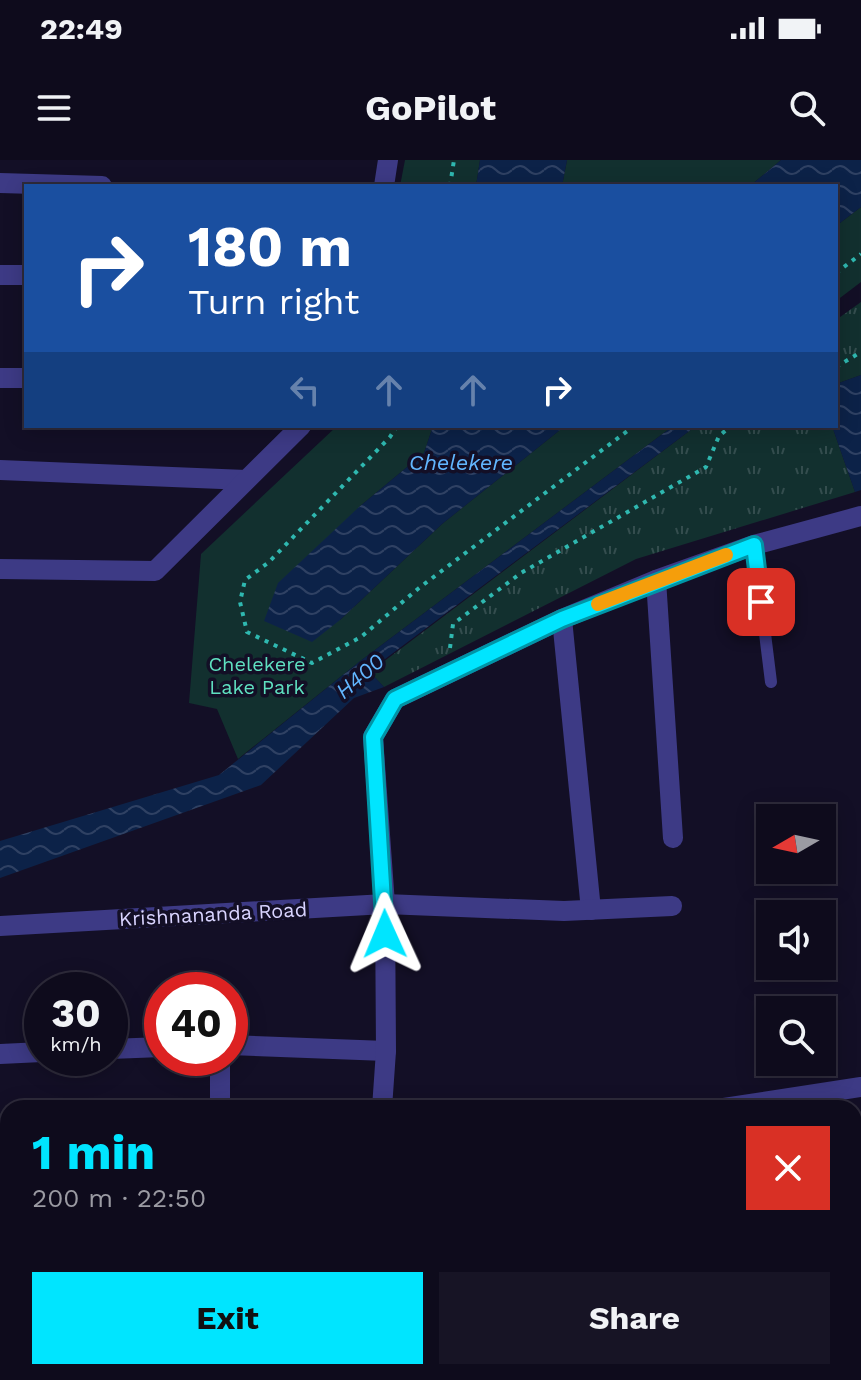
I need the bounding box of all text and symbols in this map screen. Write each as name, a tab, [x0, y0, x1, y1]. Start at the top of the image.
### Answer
text: 22:49	[40, 11, 123, 46]
icon: menu	[32, 86, 76, 130]
icon: search	[785, 86, 829, 130]
text: GoPilot	[365, 87, 496, 129]
text: 180 m	[188, 214, 352, 280]
icon: right	[56, 216, 160, 320]
text: Turn right	[188, 281, 359, 323]
icon: left	[283, 368, 327, 412]
icon: ahead	[367, 368, 411, 412]
icon: ahead	[451, 368, 495, 412]
icon: right	[535, 368, 579, 412]
water label: Chelekere	[409, 450, 513, 475]
pin	[727, 568, 795, 636]
icon: arrive	[739, 580, 783, 624]
water label: H400	[331, 648, 389, 704]
park label: Chelekere Lake Park	[208, 652, 306, 699]
north arrow	[756, 804, 836, 884]
map controls	[756, 804, 836, 1076]
position arrow	[343, 892, 427, 976]
street label: Krishnananda Road	[118, 897, 308, 931]
button: sound	[756, 900, 836, 980]
speed limit sign: 40	[144, 972, 248, 1076]
text: 30	[51, 990, 101, 1037]
button: search	[756, 996, 836, 1076]
text: km/h	[50, 1032, 102, 1056]
text: 1 min	[32, 1124, 155, 1181]
button: close	[746, 1126, 830, 1210]
text: 200 m · 22:50	[32, 1183, 206, 1213]
button: Exit	[32, 1272, 423, 1364]
button: Share	[439, 1272, 830, 1364]

